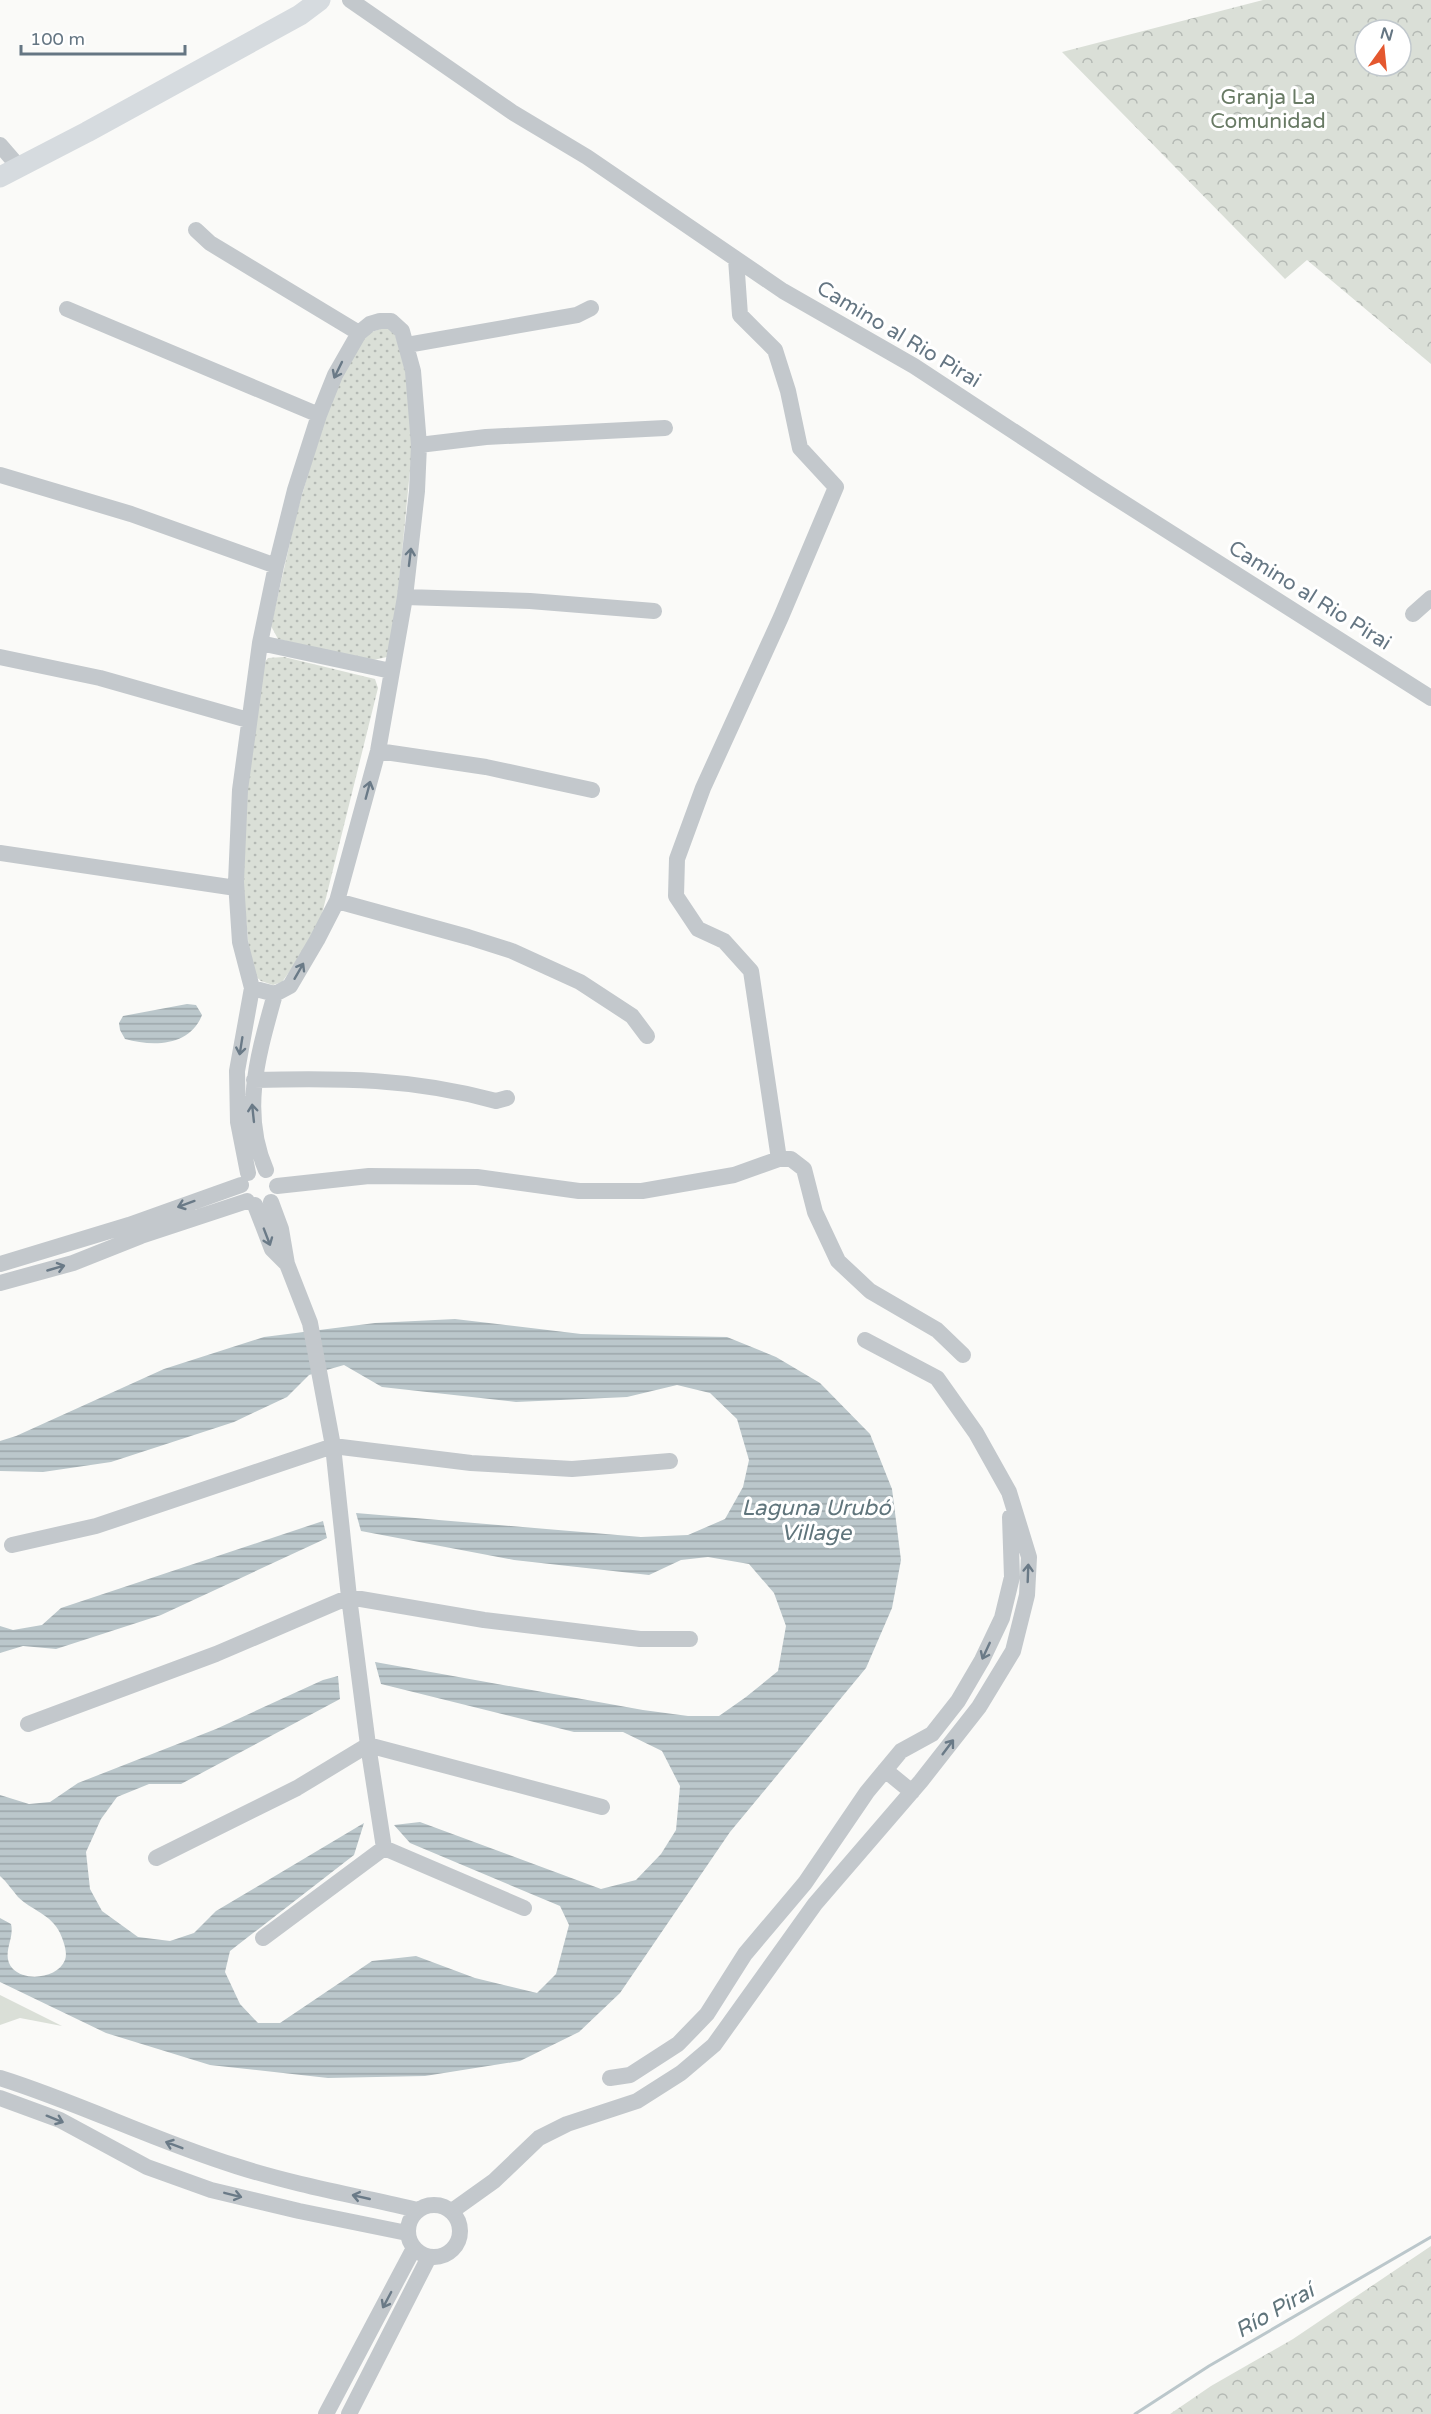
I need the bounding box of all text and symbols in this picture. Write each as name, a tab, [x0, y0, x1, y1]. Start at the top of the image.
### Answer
scale bar	[21, 18, 184, 56]
north arrow	[1353, 18, 1413, 78]
text: N	[1378, 23, 1395, 46]
text: 100 m	[30, 28, 85, 50]
park label: Granja La Comunidad	[1210, 85, 1326, 134]
street label: Camino al Rio Pirai	[812, 276, 985, 393]
one-way arrow	[332, 361, 344, 379]
street label: Camino al Rio Pirai	[1224, 535, 1396, 656]
one-way arrow	[405, 547, 416, 567]
one-way arrow	[362, 780, 374, 799]
one-way arrow	[293, 963, 305, 980]
one-way arrow	[236, 1035, 247, 1055]
one-way arrow	[247, 1104, 258, 1124]
one-way arrow	[177, 1200, 196, 1211]
one-way arrow	[262, 1227, 273, 1246]
one-way arrow	[46, 1261, 65, 1273]
water label: Laguna Urubó Village	[741, 1495, 892, 1546]
one-way arrow	[1022, 1564, 1034, 1584]
one-way arrow	[980, 1641, 992, 1659]
one-way arrow	[942, 1739, 954, 1755]
one-way arrow	[45, 2114, 63, 2125]
one-way arrow	[165, 2138, 183, 2149]
one-way arrow	[224, 2190, 243, 2202]
one-way arrow	[352, 2190, 371, 2202]
water label: Río Piraí	[1231, 2276, 1322, 2344]
one-way arrow	[380, 2291, 392, 2309]

